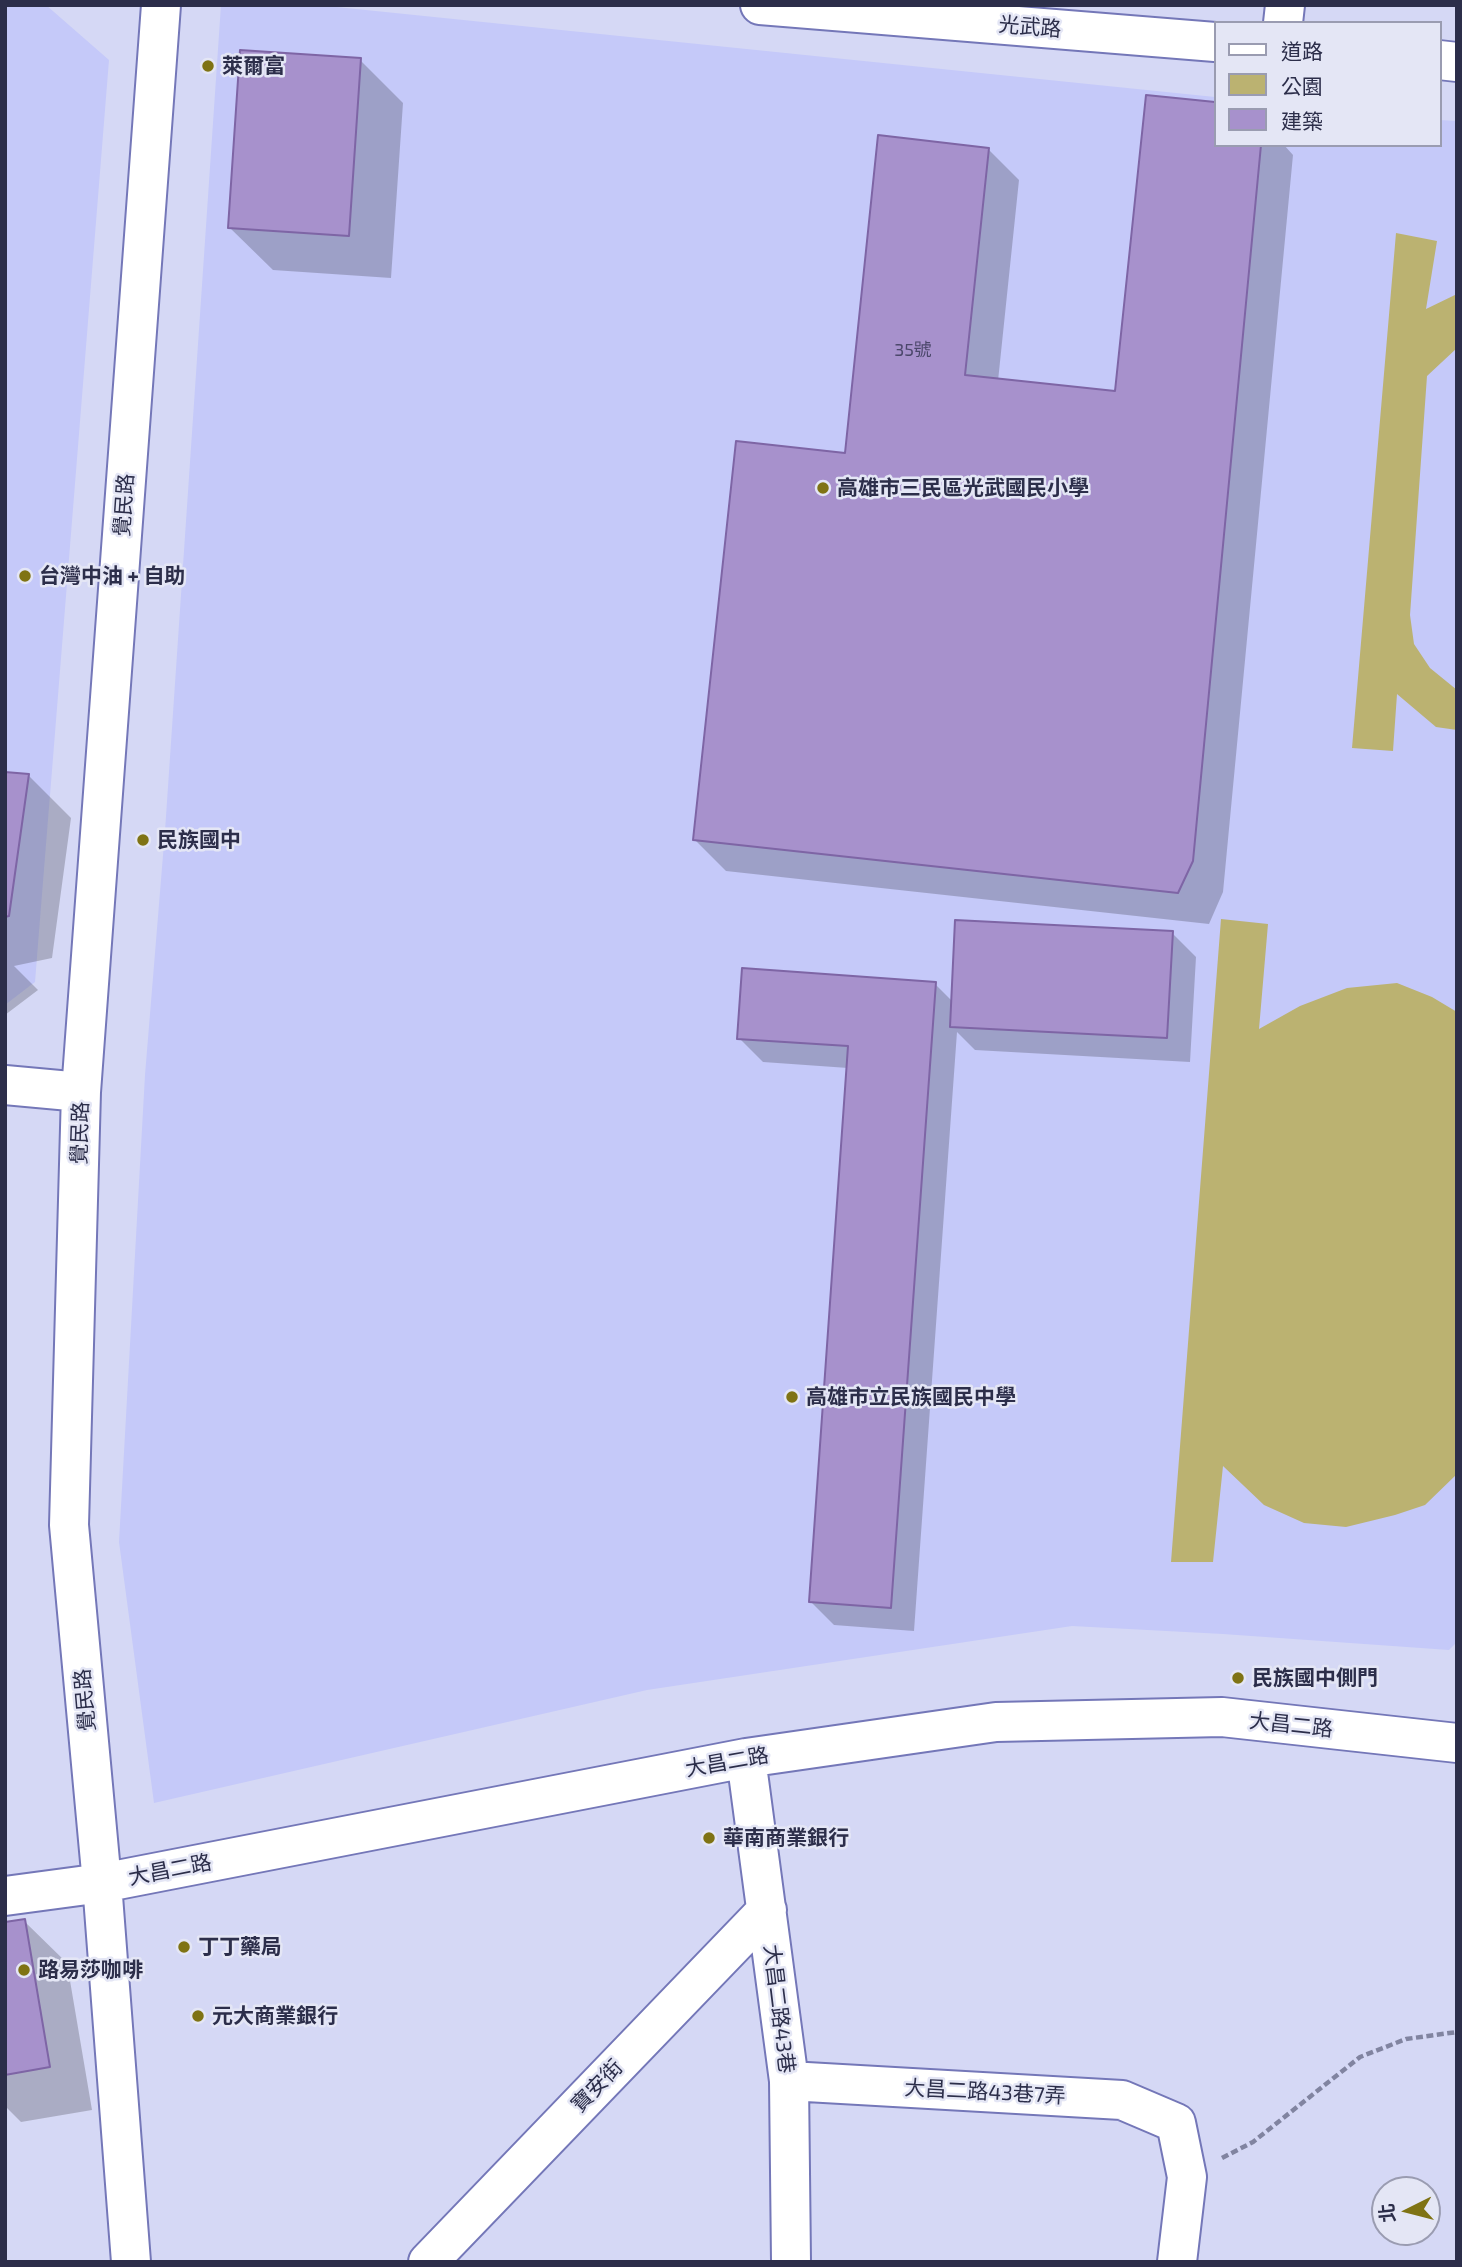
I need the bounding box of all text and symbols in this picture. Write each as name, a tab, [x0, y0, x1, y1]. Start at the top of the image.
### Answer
street label: 光武路	[998, 12, 1062, 42]
legend	[1214, 21, 1441, 147]
text: 道路	[1281, 38, 1323, 63]
place label: 萊爾富	[222, 53, 285, 79]
marker: 萊爾富	[200, 58, 216, 74]
text: 公園	[1281, 73, 1323, 98]
text: 建築	[1281, 108, 1323, 133]
house number: 35號	[894, 339, 932, 361]
street label: 覺民路	[109, 473, 139, 537]
place label: 高雄市三民區光武國民小學	[837, 475, 1089, 501]
marker: 高雄市三民區光武國民小學	[815, 480, 831, 496]
place label: 台灣中油 + 自助	[39, 563, 185, 589]
marker: 台灣中油 + 自助	[17, 568, 33, 584]
place label: 民族國中	[157, 827, 241, 853]
marker: 民族國中	[135, 832, 151, 848]
street label: 覺民路	[66, 1101, 94, 1165]
place label: 高雄市立民族國民中學	[806, 1384, 1016, 1410]
marker: 高雄市立民族國民中學	[784, 1389, 800, 1405]
place label: 民族國中側門	[1252, 1665, 1378, 1691]
street label: 覺民路	[70, 1668, 100, 1732]
marker: 民族國中側門	[1230, 1670, 1246, 1686]
street label: 大昌二路	[1248, 1708, 1334, 1742]
street label: 大昌二路	[683, 1742, 771, 1782]
place label: 華南商業銀行	[723, 1825, 849, 1851]
marker: 華南商業銀行	[701, 1830, 717, 1846]
street label: 大昌二路	[126, 1850, 214, 1890]
place label: 丁丁藥局	[198, 1934, 282, 1960]
marker: 丁丁藥局	[176, 1939, 192, 1955]
street label: 大昌二路43巷	[759, 1943, 799, 2075]
place label: 路易莎咖啡	[38, 1957, 143, 1983]
marker: 路易莎咖啡	[16, 1962, 32, 1978]
place label: 元大商業銀行	[212, 2003, 338, 2029]
marker: 元大商業銀行	[190, 2008, 206, 2024]
street label: 寶安街	[566, 2055, 628, 2117]
street label: 大昌二路43巷7弄	[904, 2075, 1066, 2109]
north arrow	[1371, 2176, 1441, 2246]
text: 北	[1374, 2202, 1399, 2224]

